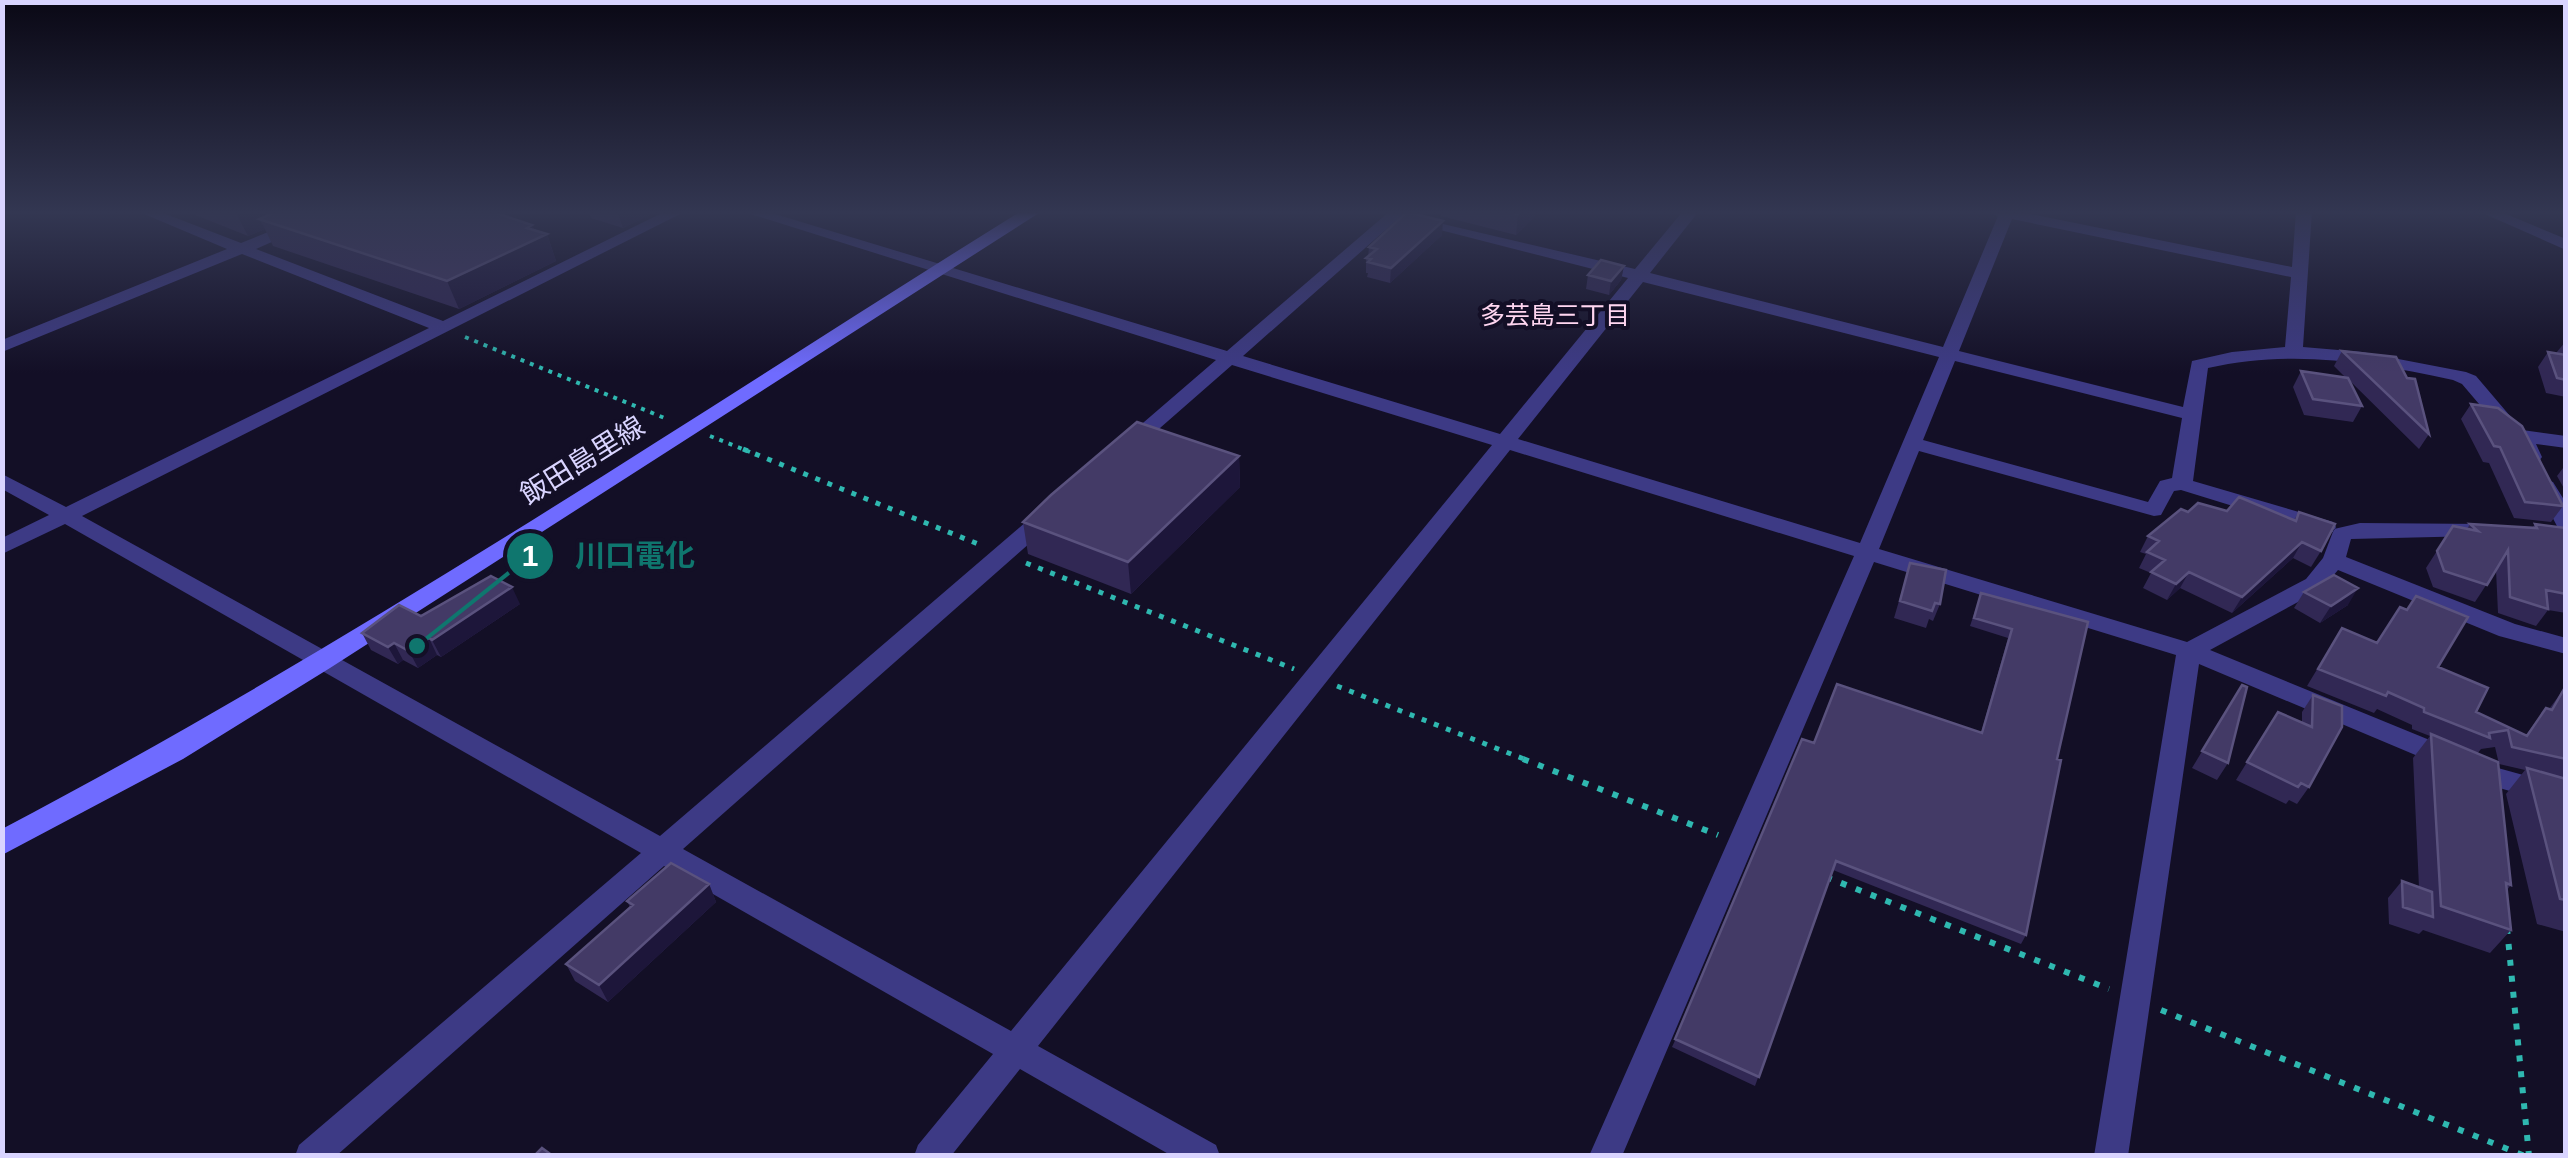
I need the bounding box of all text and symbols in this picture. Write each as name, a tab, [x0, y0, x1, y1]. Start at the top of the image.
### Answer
district label: 多芸島三丁目	[1480, 301, 1630, 329]
street label: 飯田島里線	[515, 410, 650, 511]
callout: 川口電化	[505, 526, 715, 586]
text: 1	[522, 539, 538, 572]
text: 川口電化	[575, 539, 695, 572]

